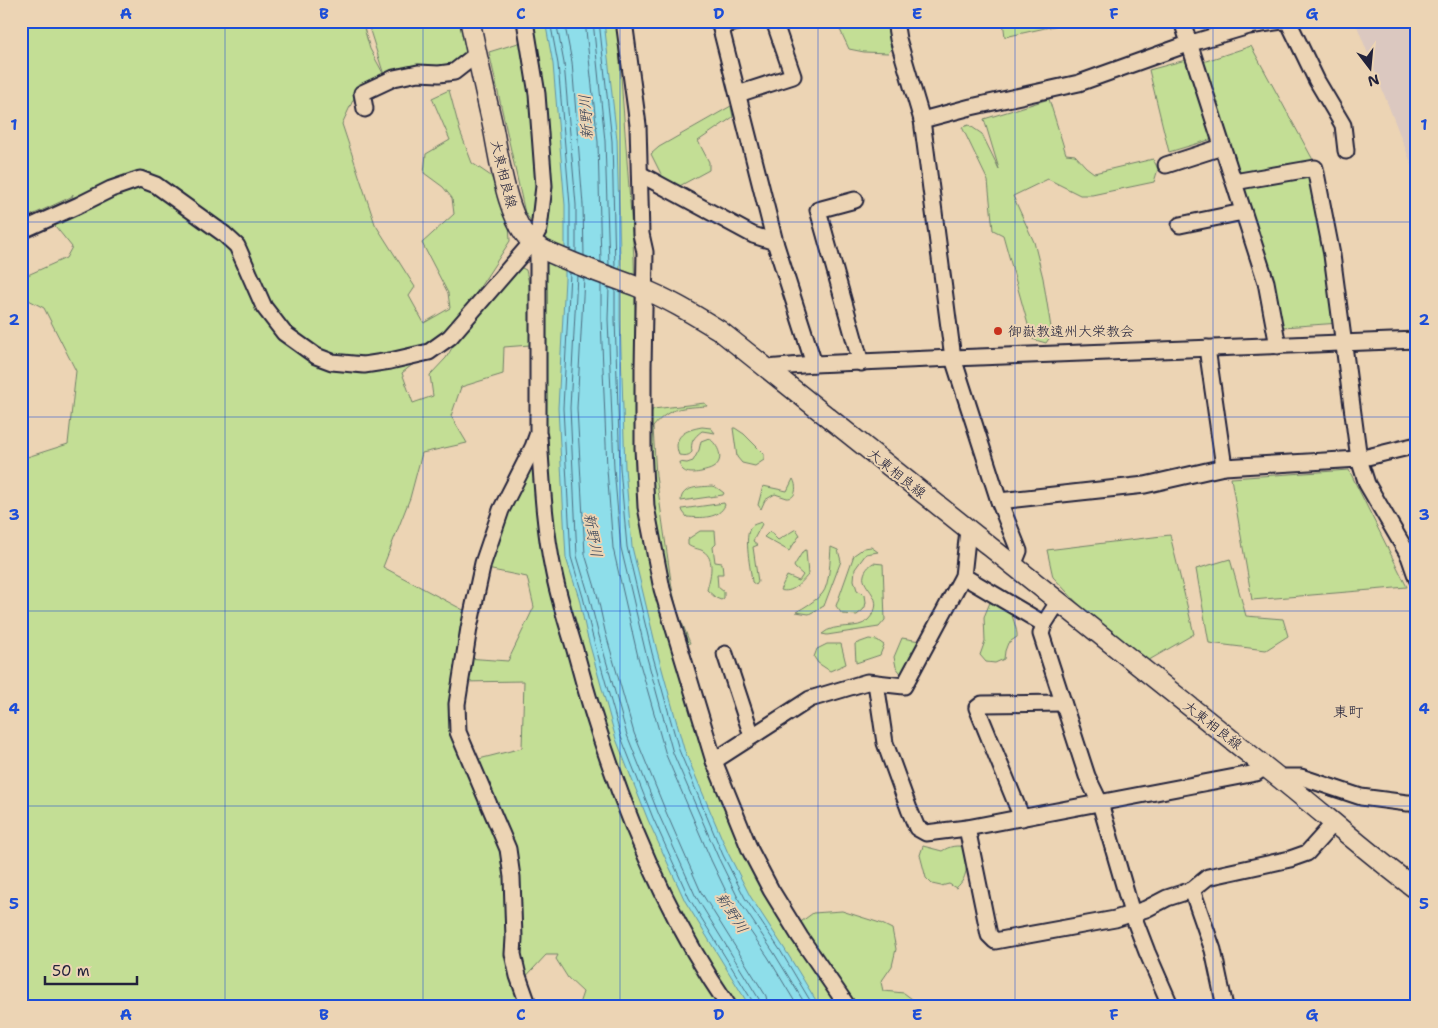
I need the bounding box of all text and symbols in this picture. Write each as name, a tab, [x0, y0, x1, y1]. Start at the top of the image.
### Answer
text: A	[120, 3, 132, 24]
text: B	[319, 3, 329, 24]
text: C	[516, 3, 526, 24]
text: D	[713, 3, 725, 24]
text: E	[912, 3, 922, 24]
text: F	[1109, 3, 1119, 24]
text: G	[1306, 3, 1319, 24]
north arrow	[1346, 42, 1396, 92]
text: N	[1366, 70, 1381, 91]
water label: 新野川	[575, 94, 597, 140]
text: 1	[10, 114, 18, 135]
text: 1	[1420, 114, 1428, 135]
street label: 大東相良線	[487, 138, 521, 210]
text: 2	[8, 309, 20, 330]
text: 2	[1418, 309, 1430, 330]
place label: 御嶽教遠州大栄教会	[1008, 322, 1134, 340]
marker: 御嶽教遠州大栄教会	[992, 325, 1004, 337]
street label: 大東相良線	[864, 444, 930, 502]
text: 3	[8, 504, 20, 525]
text: 3	[1418, 504, 1430, 525]
water label: 新野川	[579, 511, 607, 559]
street label: 大東相良線	[1180, 696, 1246, 754]
text: 4	[8, 698, 20, 719]
text: 4	[1418, 698, 1430, 719]
district label: 東町	[1333, 702, 1364, 722]
water label: 新野川	[711, 889, 753, 937]
text: 5	[9, 893, 19, 914]
text: 5	[1419, 893, 1429, 914]
scale bar	[45, 953, 138, 985]
text: 50 m	[52, 961, 90, 981]
text: A	[120, 1004, 132, 1025]
text: B	[319, 1004, 329, 1025]
text: C	[516, 1004, 526, 1025]
text: D	[713, 1004, 725, 1025]
text: E	[912, 1004, 922, 1025]
text: F	[1109, 1004, 1119, 1025]
text: G	[1306, 1004, 1319, 1025]

